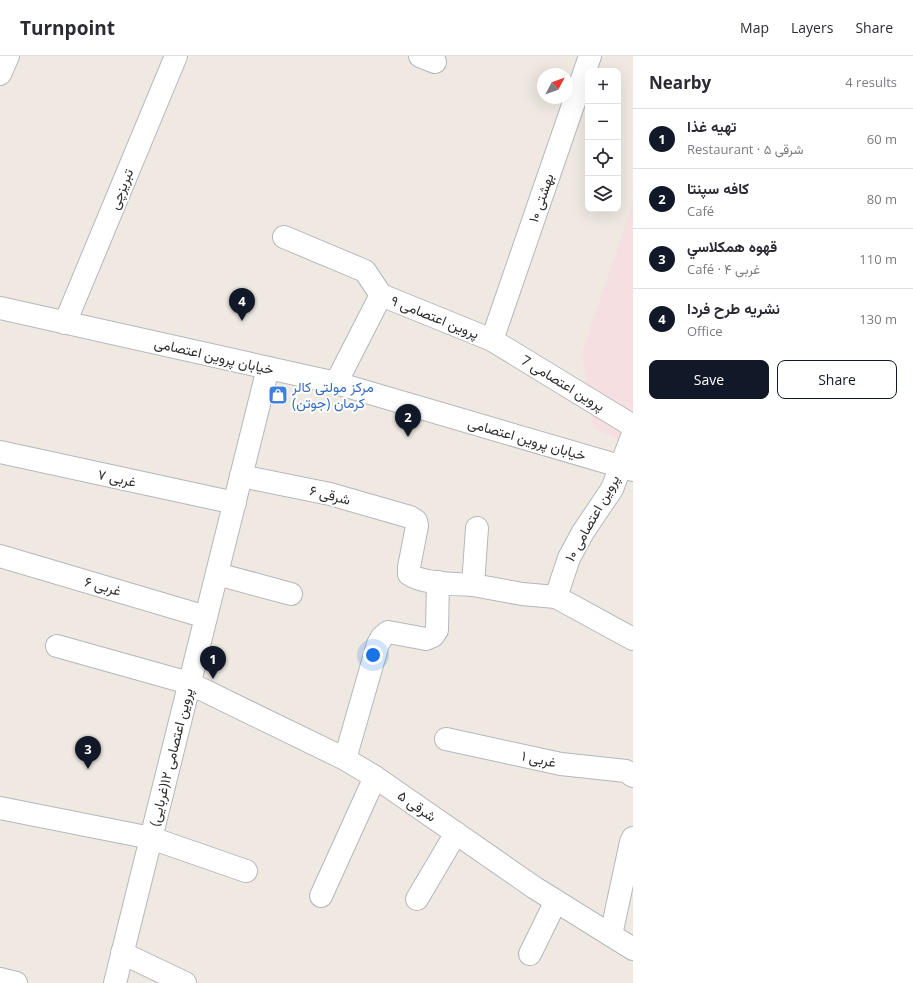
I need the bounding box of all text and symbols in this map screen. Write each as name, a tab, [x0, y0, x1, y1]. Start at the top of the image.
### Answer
text: Turnpoint	[20, 15, 115, 41]
text: Map	[740, 18, 769, 37]
text: Layers	[791, 18, 833, 37]
text: Share	[855, 18, 893, 37]
north arrow	[537, 68, 573, 104]
map controls	[585, 68, 621, 212]
button: +	[585, 68, 621, 104]
text: Nearby	[649, 71, 711, 94]
text: 4 results	[845, 73, 897, 91]
button: −	[585, 104, 621, 140]
text: تهیه غذا	[687, 116, 737, 136]
text: 1	[658, 130, 666, 148]
text: 60 m	[867, 130, 897, 148]
button: locate	[585, 140, 621, 176]
text: Restaurant · شرقی ۵	[687, 140, 803, 158]
street label: تبریزچی	[104, 166, 138, 212]
street label: بهشتی ۱۰	[523, 171, 558, 225]
button: layers	[585, 176, 621, 212]
text: کافه سپنتا	[687, 178, 749, 198]
text: 2	[658, 190, 666, 208]
text: 80 m	[867, 190, 897, 208]
text: Café	[687, 202, 714, 220]
text: قهوه همكلاسي	[687, 236, 777, 256]
text: 3	[658, 250, 666, 268]
text: 110 m	[859, 250, 897, 268]
text: Café · غربی ۴	[687, 260, 760, 278]
pin: 4	[229, 288, 255, 321]
street label: پروین اعتصامی ۹	[388, 290, 482, 344]
text: نشریه طرح فردا	[687, 298, 780, 318]
text: 4	[658, 310, 666, 328]
text: 130 m	[859, 310, 897, 328]
text: Office	[687, 322, 723, 340]
street label: خیابان پروین اعتصامی	[152, 333, 276, 379]
street label: پروین اعتصامی 7	[517, 350, 609, 416]
button: Save	[649, 360, 769, 399]
button: Share	[777, 360, 897, 399]
place label: مرکز مولتی کالر کرمان (جوتن)	[291, 377, 374, 412]
shop icon: مرکز مولتی کالر کرمان (جوتن)	[267, 384, 289, 406]
pin: 2	[395, 404, 421, 437]
street label: خیابان پروین اعتصامی	[466, 413, 588, 465]
street label: غربی ۷	[96, 464, 138, 491]
street label: پروین اعتصامی ۱۰	[560, 471, 624, 565]
street label: شرقی ۶	[308, 480, 353, 509]
street label: غربی ۶	[83, 571, 124, 600]
your location	[363, 645, 383, 665]
pin: 1	[200, 646, 226, 679]
street label: پروین اعتصامی ۱۲(غربایی)	[144, 686, 198, 828]
pin: 3	[75, 736, 101, 769]
street label: غربی ۱	[520, 746, 558, 771]
street label: شرقی ۵	[394, 786, 440, 826]

